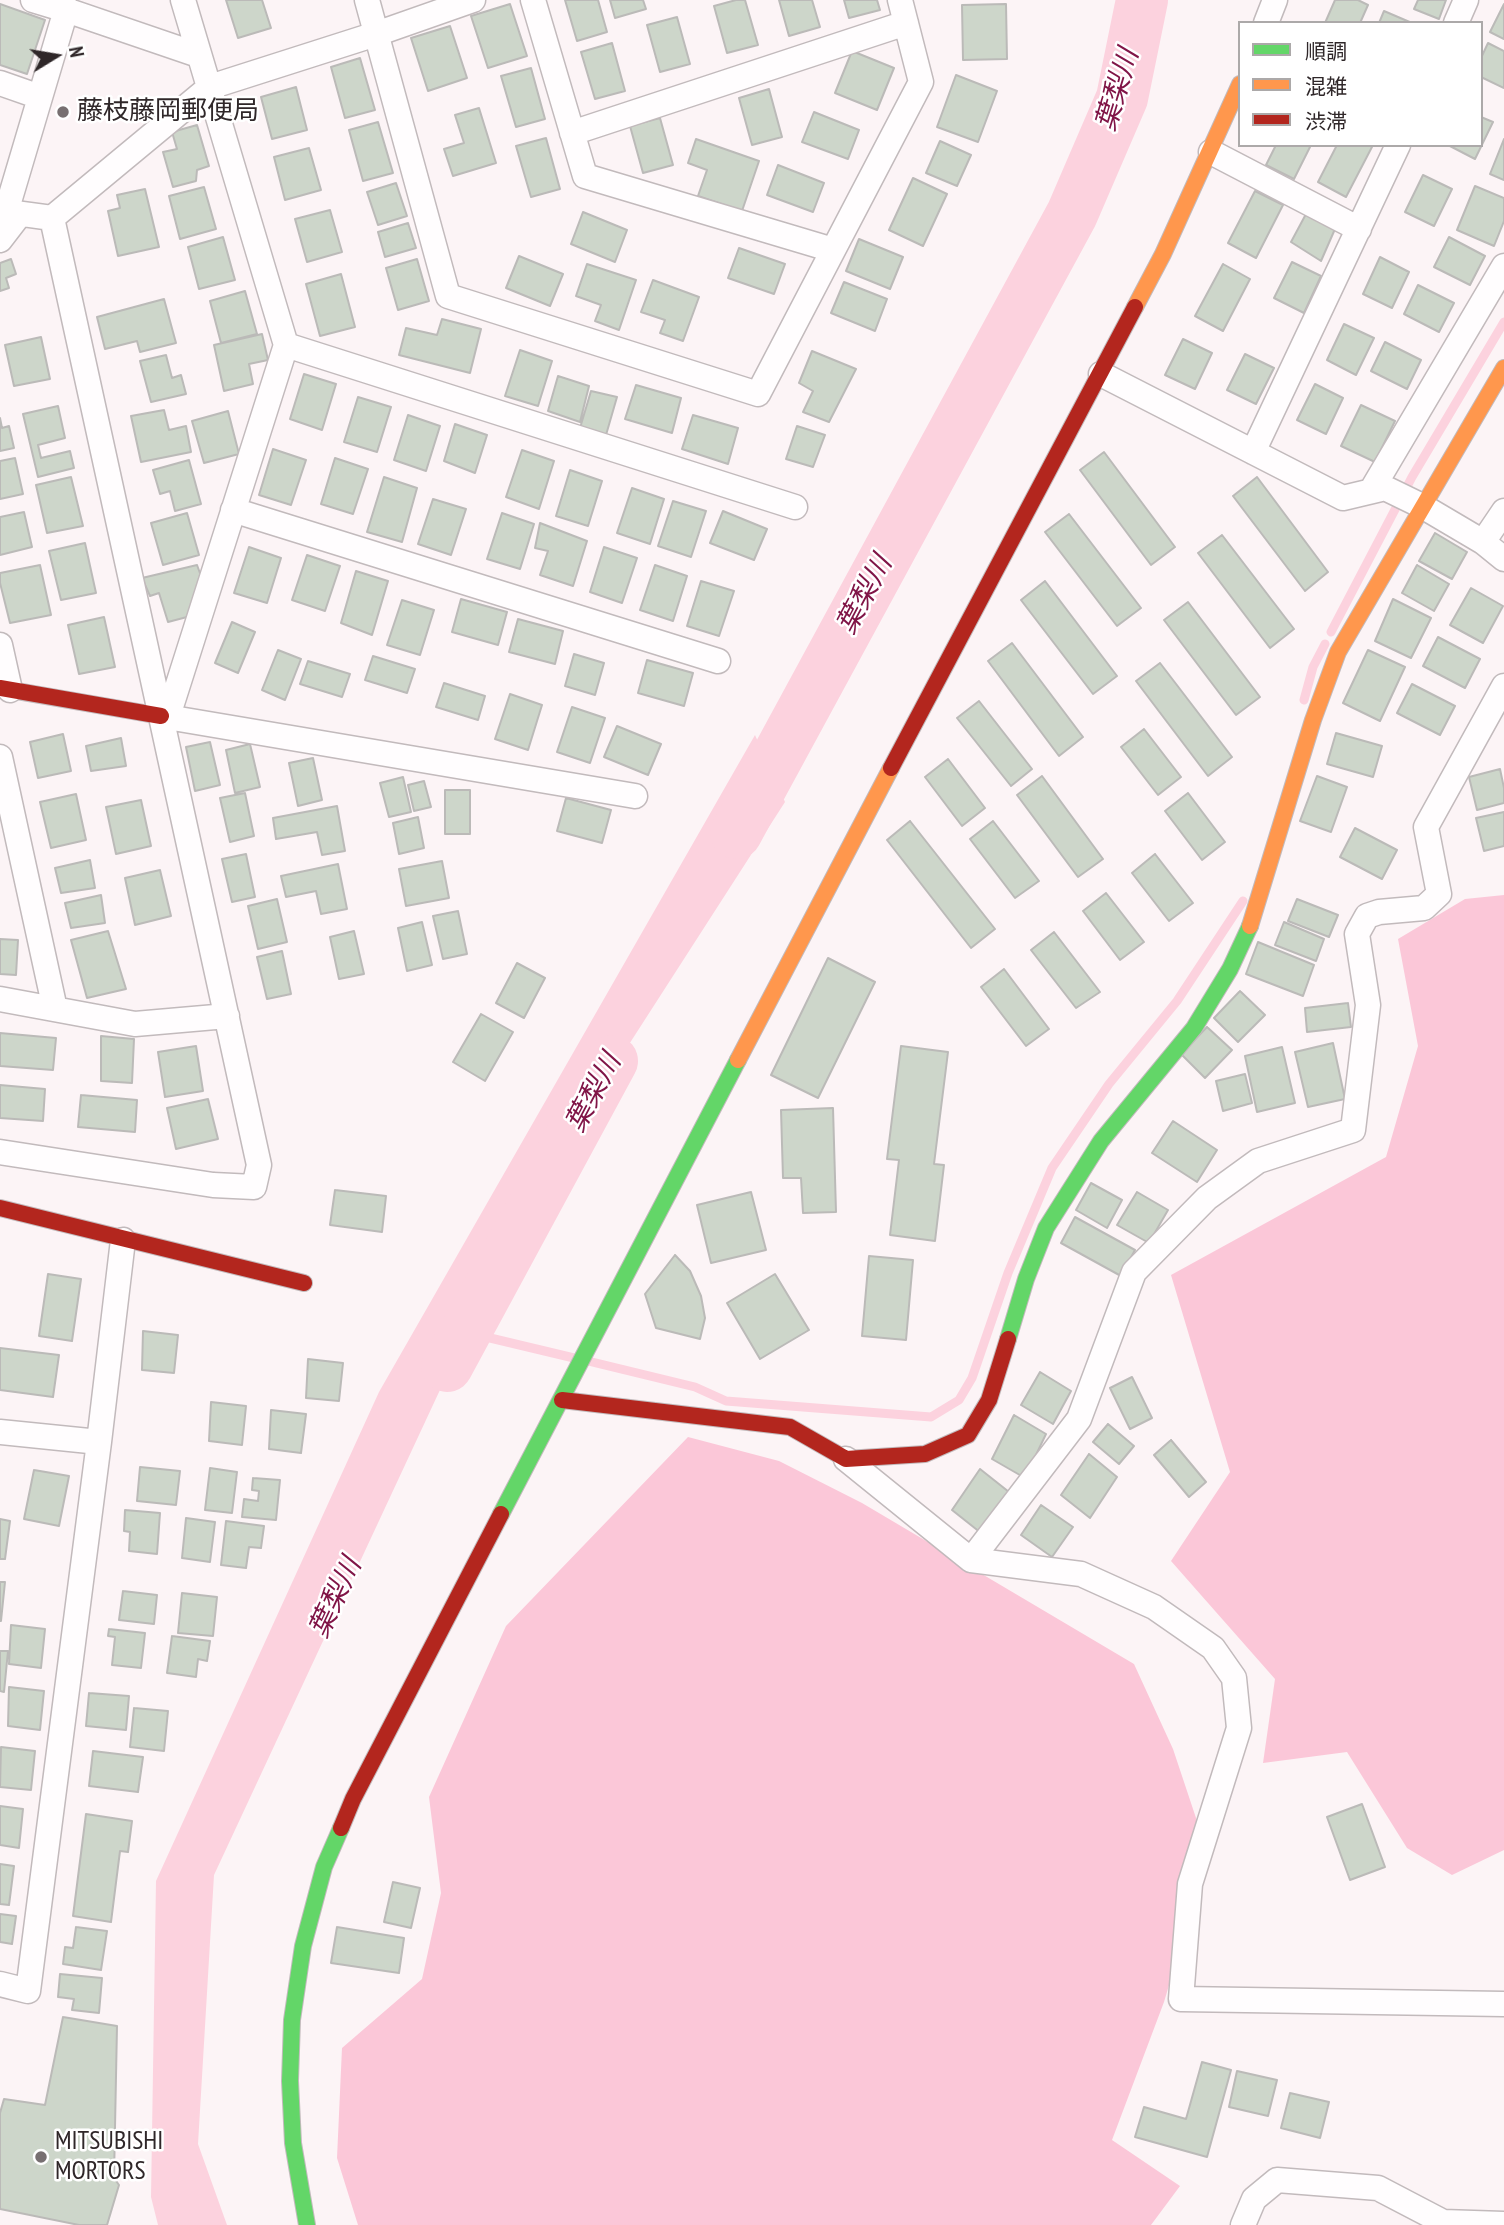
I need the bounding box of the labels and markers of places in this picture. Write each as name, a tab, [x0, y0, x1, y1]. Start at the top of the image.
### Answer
place label: 藤枝藤岡郵便局	[77, 96, 259, 128]
marker: 藤枝藤岡郵便局	[55, 104, 71, 120]
place label: MITSUBISHI MORTORS	[55, 2126, 163, 2188]
marker: MITSUBISHI MORTORS	[33, 2149, 49, 2165]

